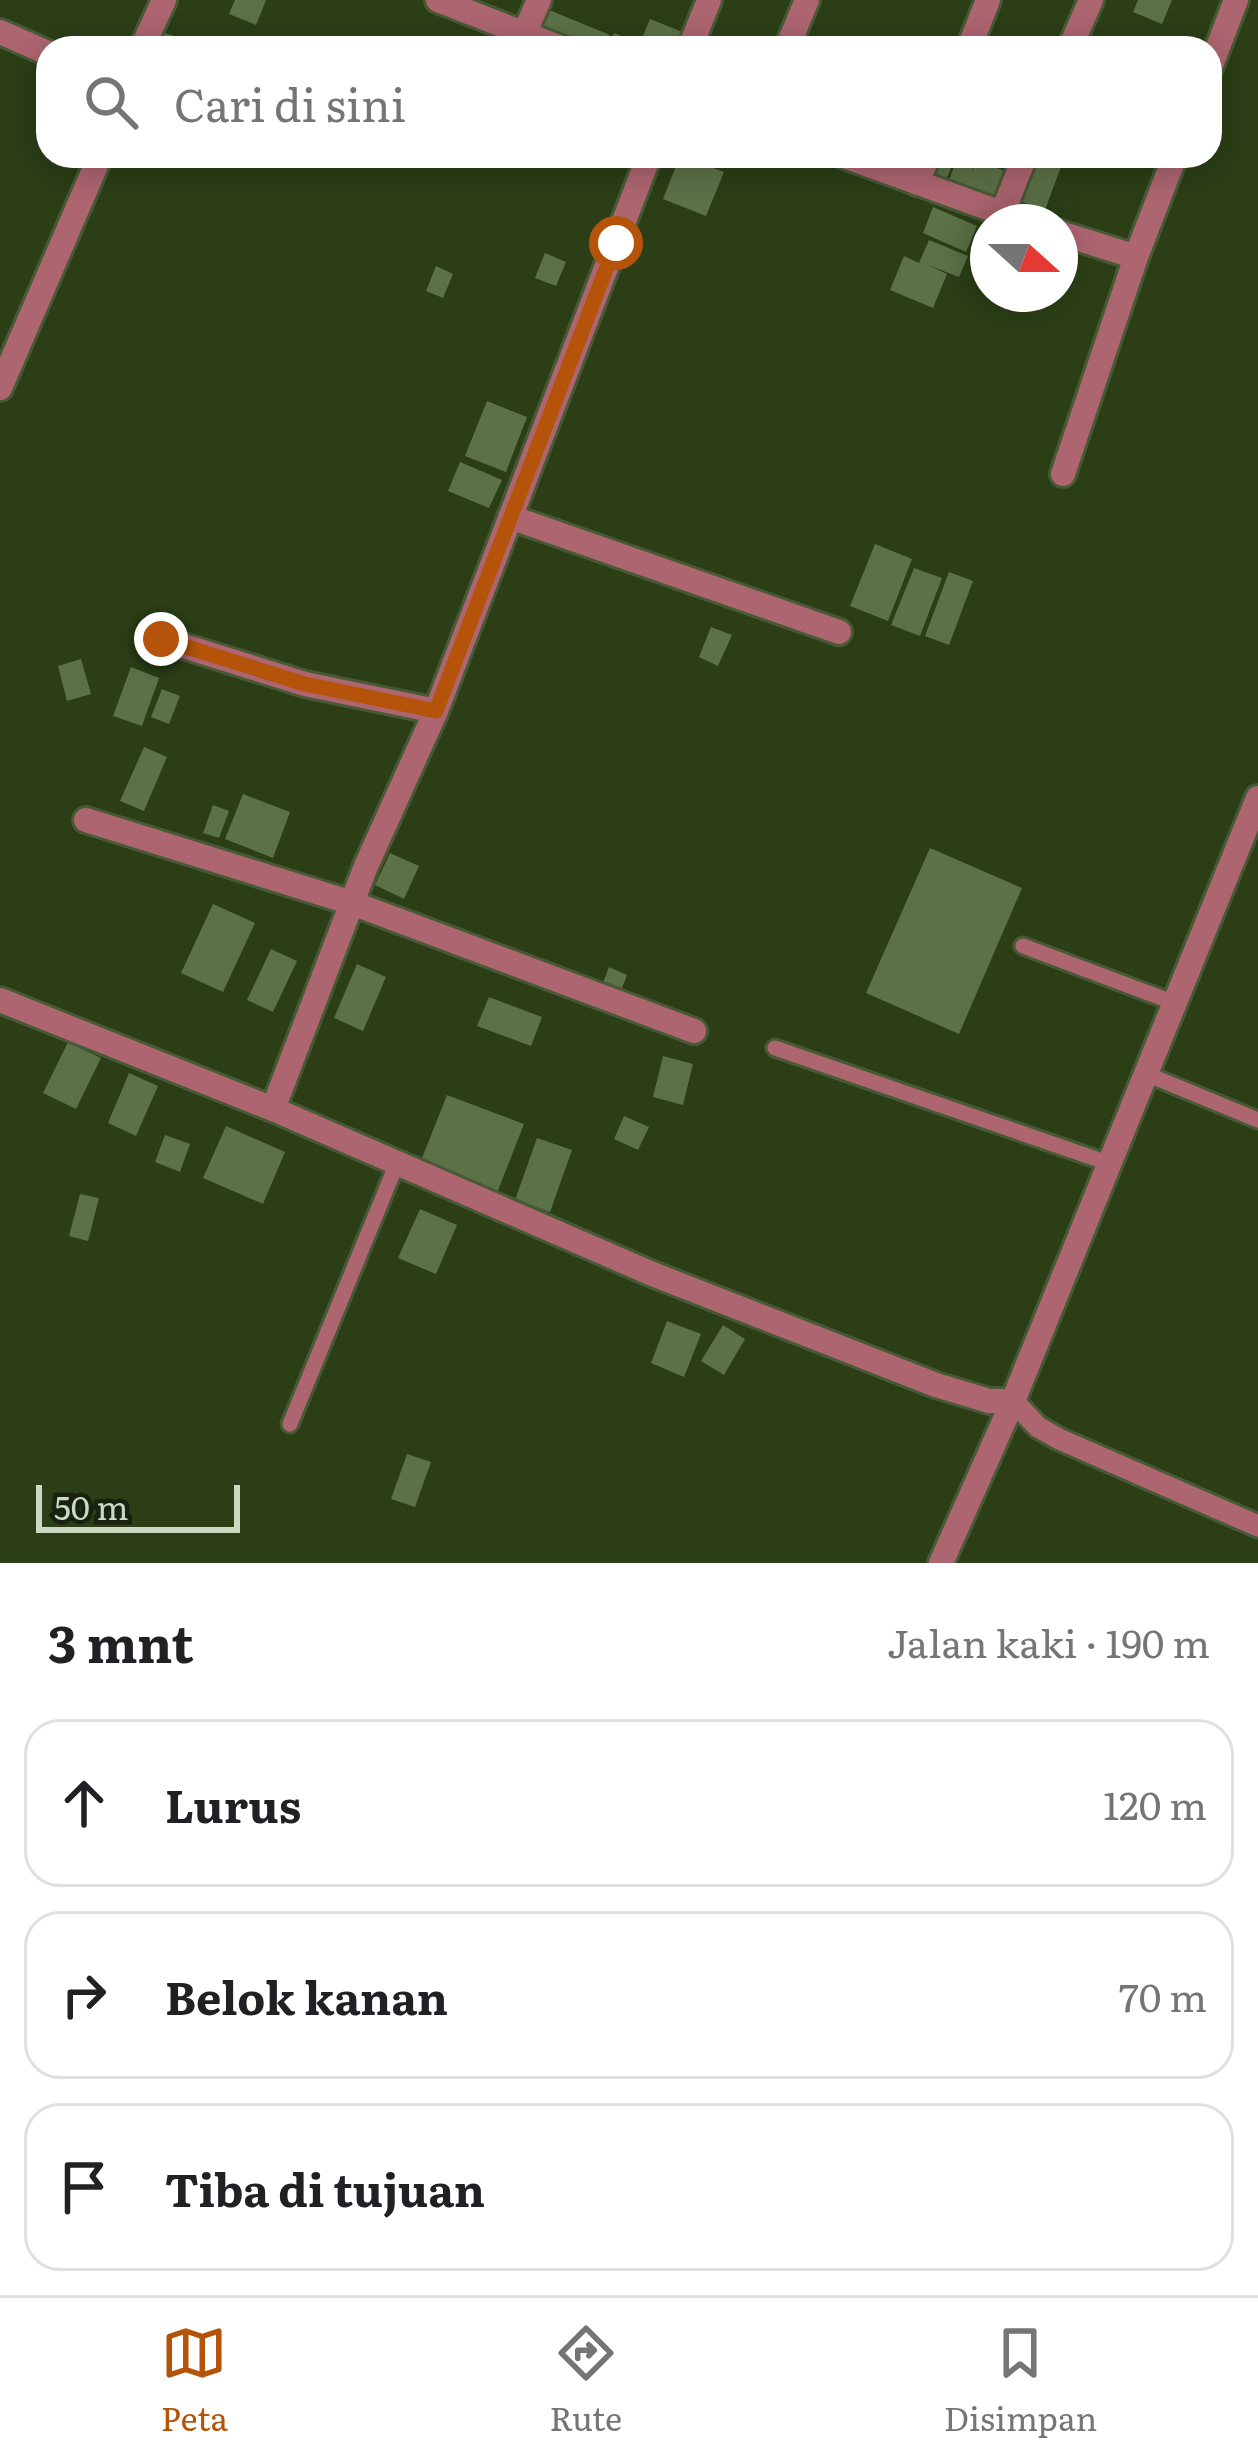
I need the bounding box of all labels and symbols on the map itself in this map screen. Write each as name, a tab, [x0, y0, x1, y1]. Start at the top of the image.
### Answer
north arrow	[970, 204, 1078, 312]
route start	[589, 216, 643, 270]
route end	[134, 612, 188, 666]
scale bar	[36, 1479, 240, 1532]

